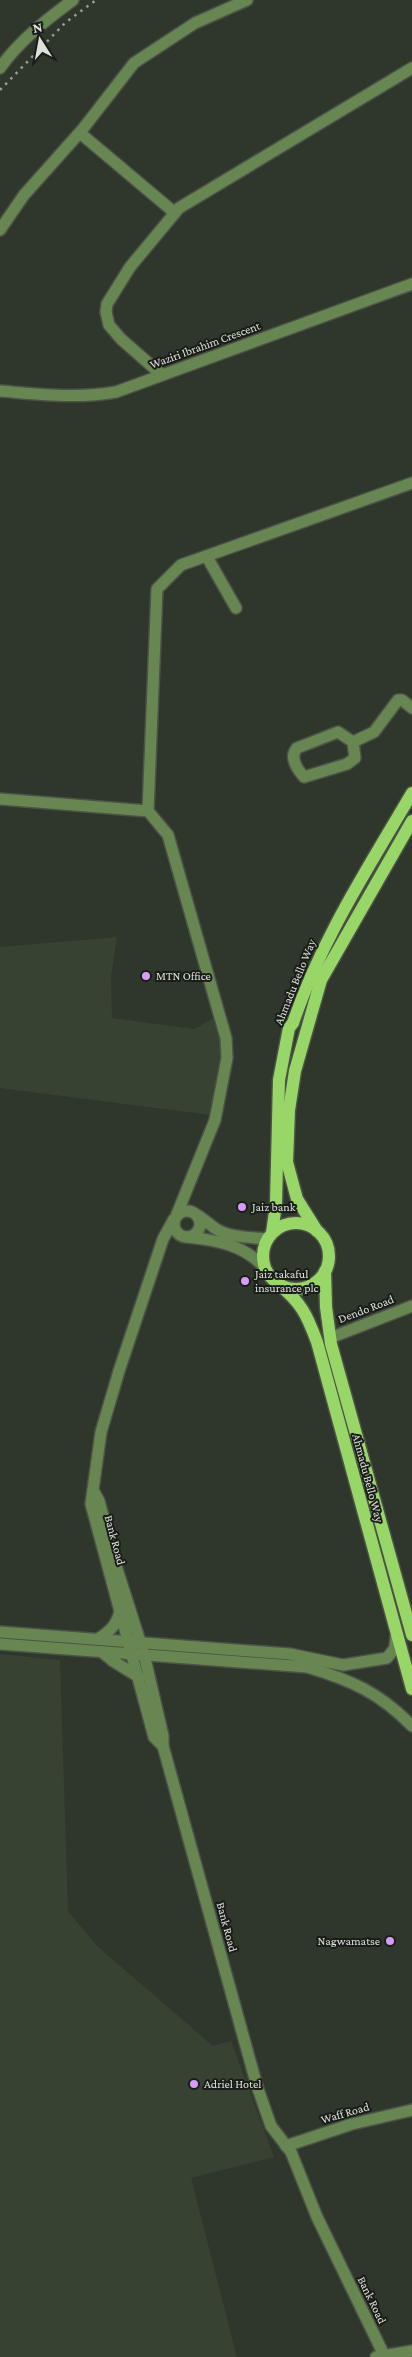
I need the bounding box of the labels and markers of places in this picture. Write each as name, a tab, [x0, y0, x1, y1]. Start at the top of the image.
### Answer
place label: MTN Office	[156, 969, 211, 983]
marker: MTN Office	[140, 970, 152, 982]
place label: Jaiz bank	[251, 1200, 296, 1214]
marker: Jaiz bank	[236, 1201, 248, 1213]
place label: Jaiz takaful insurance plc	[254, 1267, 319, 1295]
marker: Jaiz takaful insurance plc	[239, 1275, 251, 1287]
place label: Nagwamatse	[317, 1934, 380, 1948]
marker: Nagwamatse	[384, 1935, 396, 1947]
place label: Adriel Hotel	[204, 2077, 261, 2091]
marker: Adriel Hotel	[188, 2078, 200, 2090]

